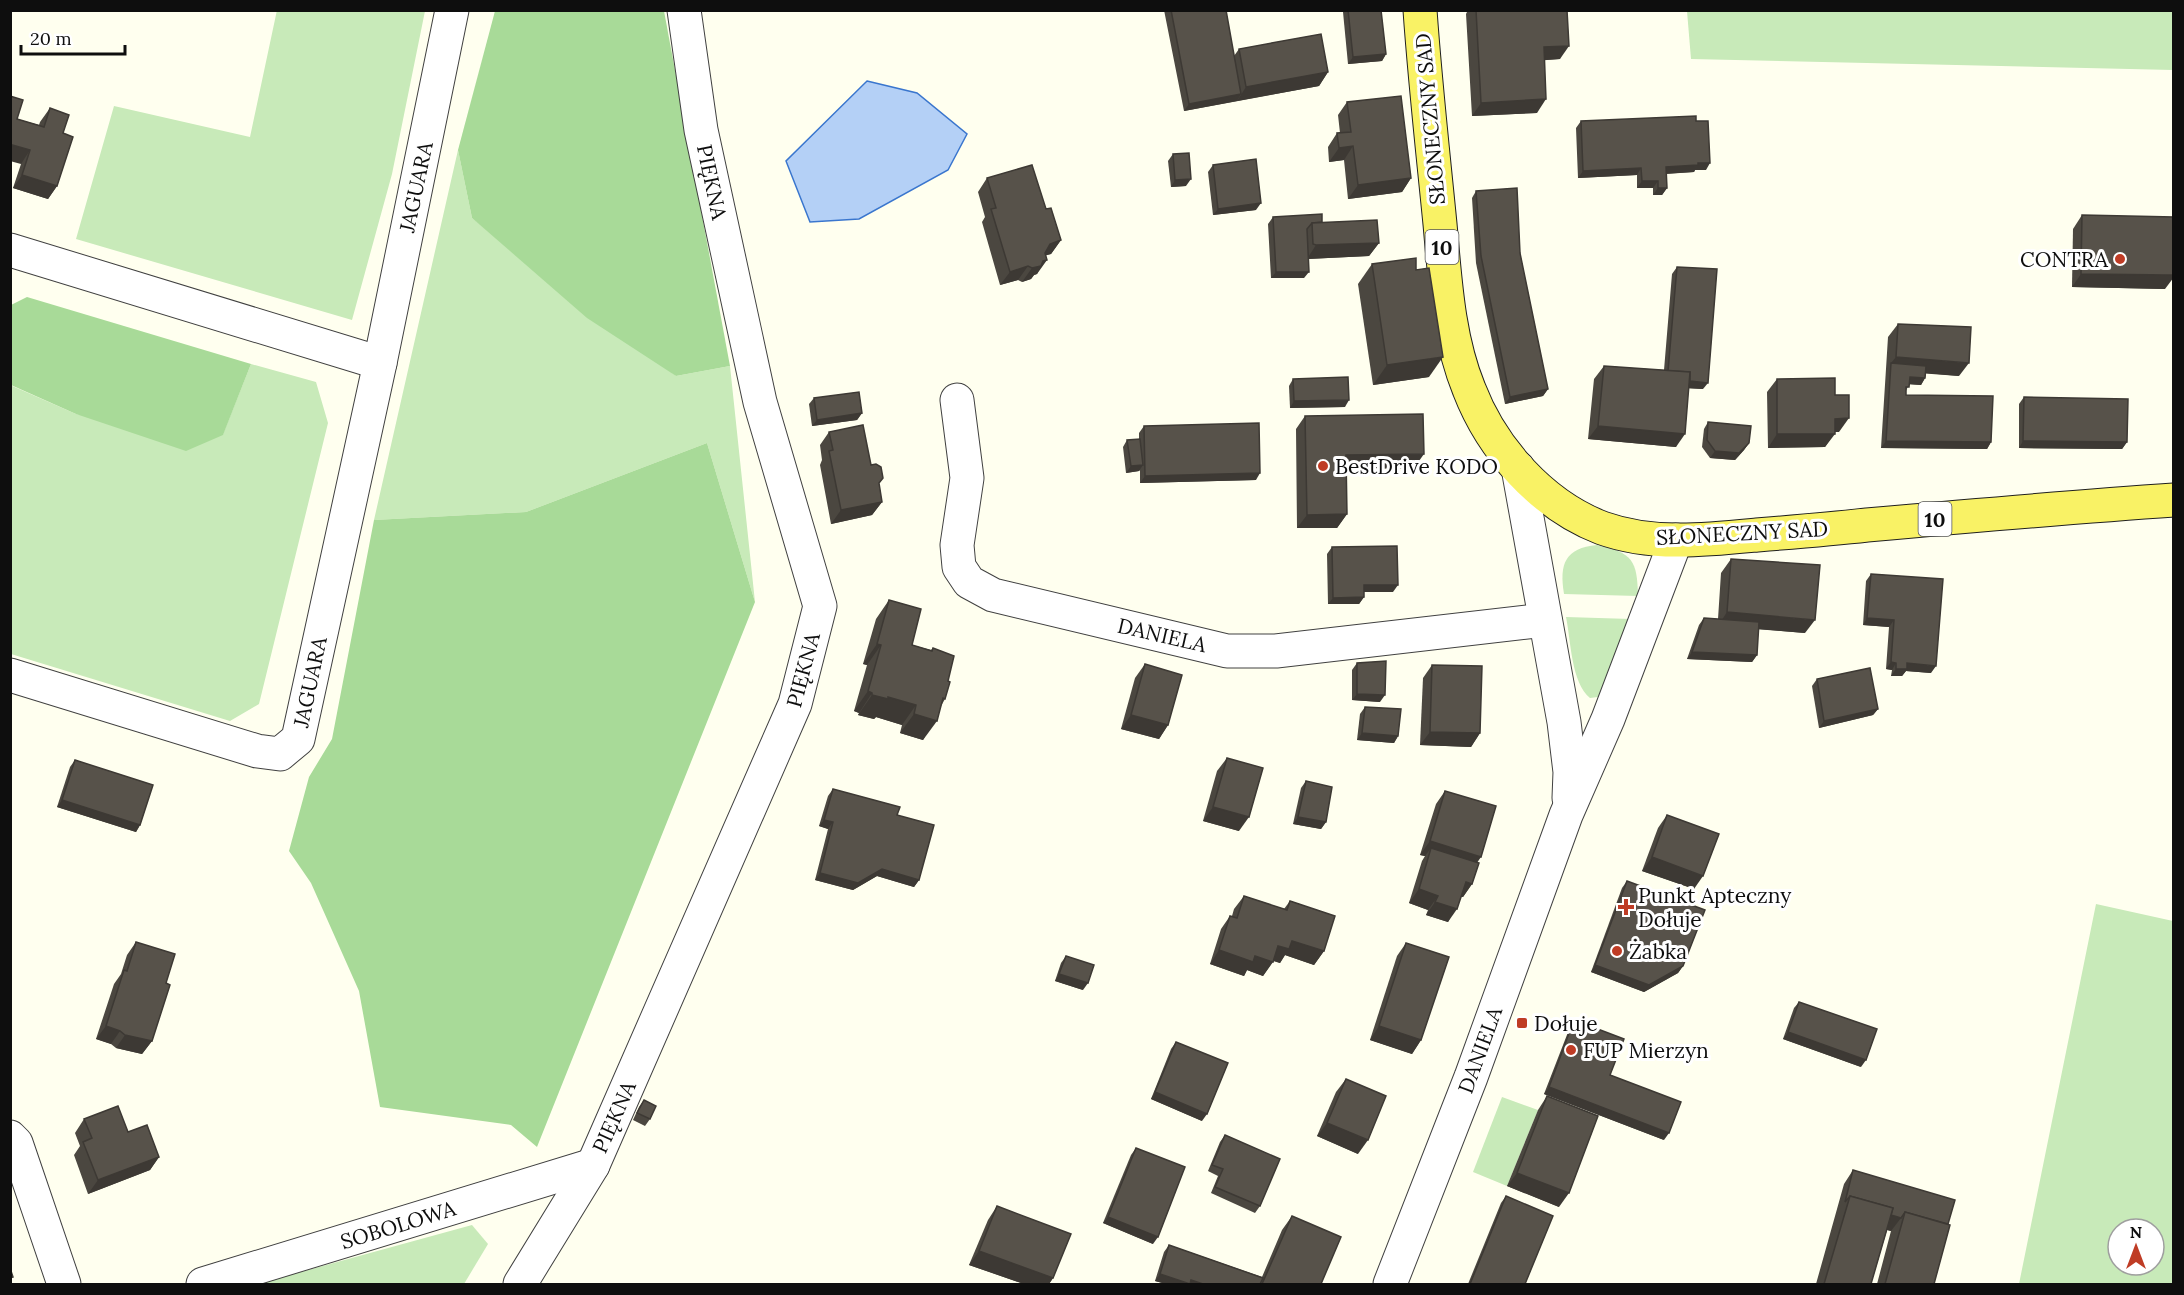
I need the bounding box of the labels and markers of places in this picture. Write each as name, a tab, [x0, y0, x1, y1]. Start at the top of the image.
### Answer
place label: CONTRA	[2020, 246, 2109, 273]
marker: CONTRA	[2113, 252, 2127, 266]
place label: BestDrive KODO	[1335, 453, 1498, 480]
marker: BestDrive KODO	[1316, 459, 1330, 473]
place label: Punkt Apteczny Dołuje	[1638, 882, 1791, 933]
marker: Punkt Apteczny Dołuje	[1619, 900, 1633, 914]
place label: Żabka	[1629, 938, 1687, 965]
marker: Żabka	[1610, 944, 1624, 958]
place label: Dołuje	[1534, 1010, 1598, 1037]
marker: Dołuje	[1515, 1016, 1529, 1030]
place label: FUP Mierzyn	[1583, 1037, 1709, 1064]
marker: FUP Mierzyn	[1564, 1043, 1578, 1057]

